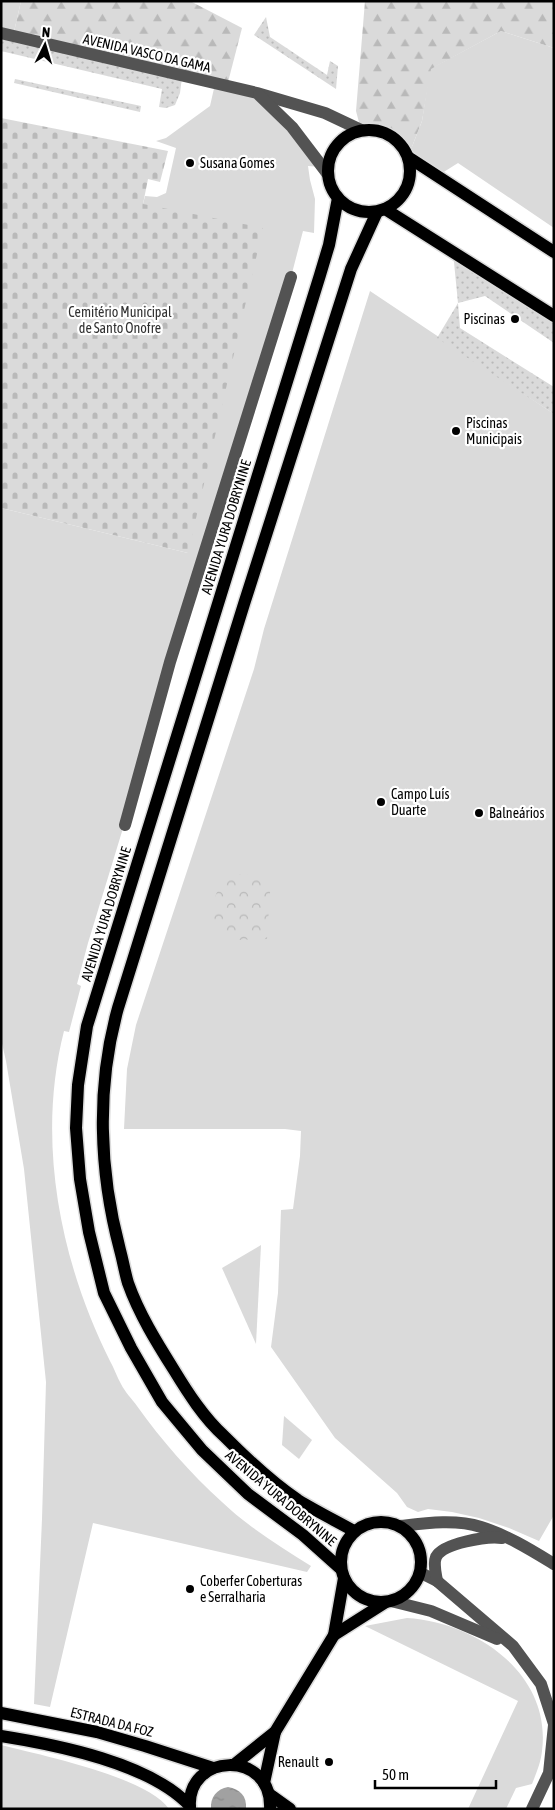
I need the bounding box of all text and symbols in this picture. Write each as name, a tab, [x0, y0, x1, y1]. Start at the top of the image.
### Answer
north arrow	[20, 20, 70, 70]
text: N	[41, 24, 51, 40]
street label: AVENIDA VASCO DA GAMA	[82, 31, 212, 75]
place label: Susana Gomes	[200, 155, 275, 171]
marker: Susana Gomes	[184, 157, 196, 169]
park label: Cemitério Municipal de Santo Onofre	[68, 304, 172, 336]
place label: Piscinas	[464, 311, 505, 327]
marker: Piscinas	[509, 313, 521, 325]
place label: Piscinas Municipais	[466, 415, 522, 447]
marker: Piscinas Municipais	[450, 425, 462, 437]
street label: AVENIDA YURA DOBRYNINE	[198, 458, 254, 596]
place label: Campo Luís Duarte	[391, 786, 449, 818]
marker: Campo Luís Duarte	[375, 796, 387, 808]
place label: Balneários	[489, 805, 544, 821]
marker: Balneários	[473, 807, 485, 819]
street label: AVENIDA YURA DOBRYNINE	[78, 845, 134, 983]
street label: AVENIDA YURA DOBRYNINE	[222, 1447, 340, 1549]
place label: Coberfer Coberturas e Serralharia	[200, 1573, 302, 1605]
marker: Coberfer Coberturas e Serralharia	[184, 1583, 196, 1595]
street label: ESTRADA DA FOZ	[69, 1704, 155, 1740]
place label: Renault	[278, 1754, 319, 1770]
marker: Renault	[323, 1756, 335, 1768]
scale bar	[375, 1758, 496, 1790]
text: 50 m	[382, 1766, 409, 1783]

